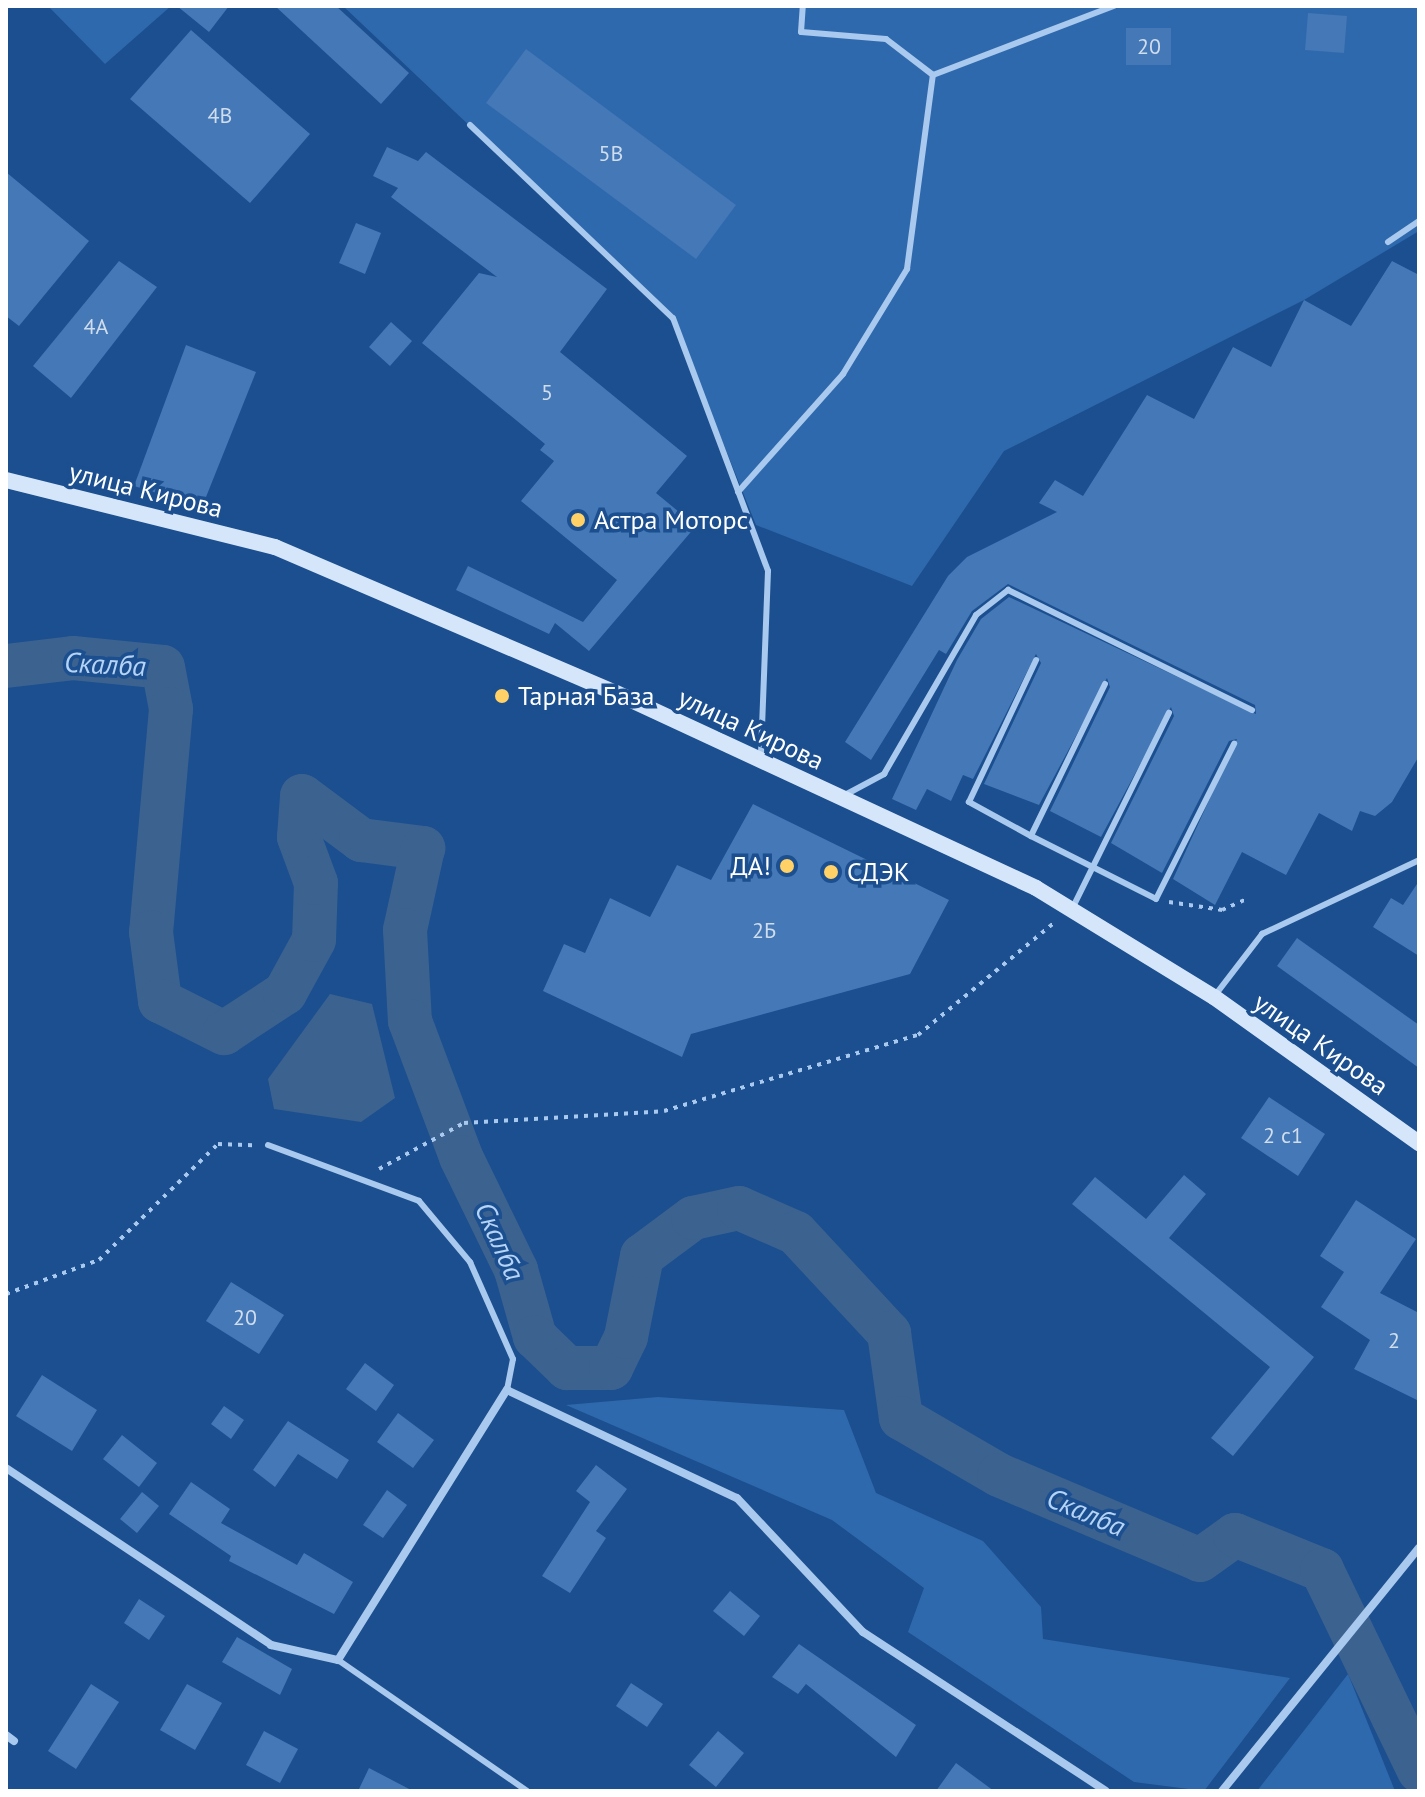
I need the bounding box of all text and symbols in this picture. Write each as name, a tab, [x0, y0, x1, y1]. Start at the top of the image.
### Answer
house number: 20	[1137, 34, 1161, 60]
house number: 4В	[208, 103, 232, 129]
house number: 5В	[599, 141, 623, 167]
house number: 4А	[84, 314, 108, 340]
house number: 5	[541, 380, 553, 406]
street label: улица Кирова	[66, 456, 226, 524]
place label: Астра Моторс	[594, 504, 748, 536]
marker: Астра Моторс	[569, 511, 587, 529]
water label: Скалба	[63, 645, 147, 683]
place label: Тарная База	[518, 680, 654, 712]
street label: улица Кирова	[673, 682, 829, 776]
marker: Тарная База	[493, 687, 511, 705]
place label: ДА!	[730, 850, 771, 882]
place label: СДЭК	[847, 856, 910, 888]
marker: ДА!	[778, 857, 796, 875]
marker: СДЭК	[822, 863, 840, 881]
house number: 2Б	[752, 918, 776, 944]
street label: улица Кирова	[1248, 986, 1394, 1102]
house number: 2 с1	[1263, 1123, 1303, 1149]
water label: Скалба	[468, 1197, 532, 1285]
house number: 20	[233, 1305, 257, 1331]
house number: 2	[1388, 1328, 1400, 1354]
water label: Скалба	[1042, 1481, 1130, 1543]

